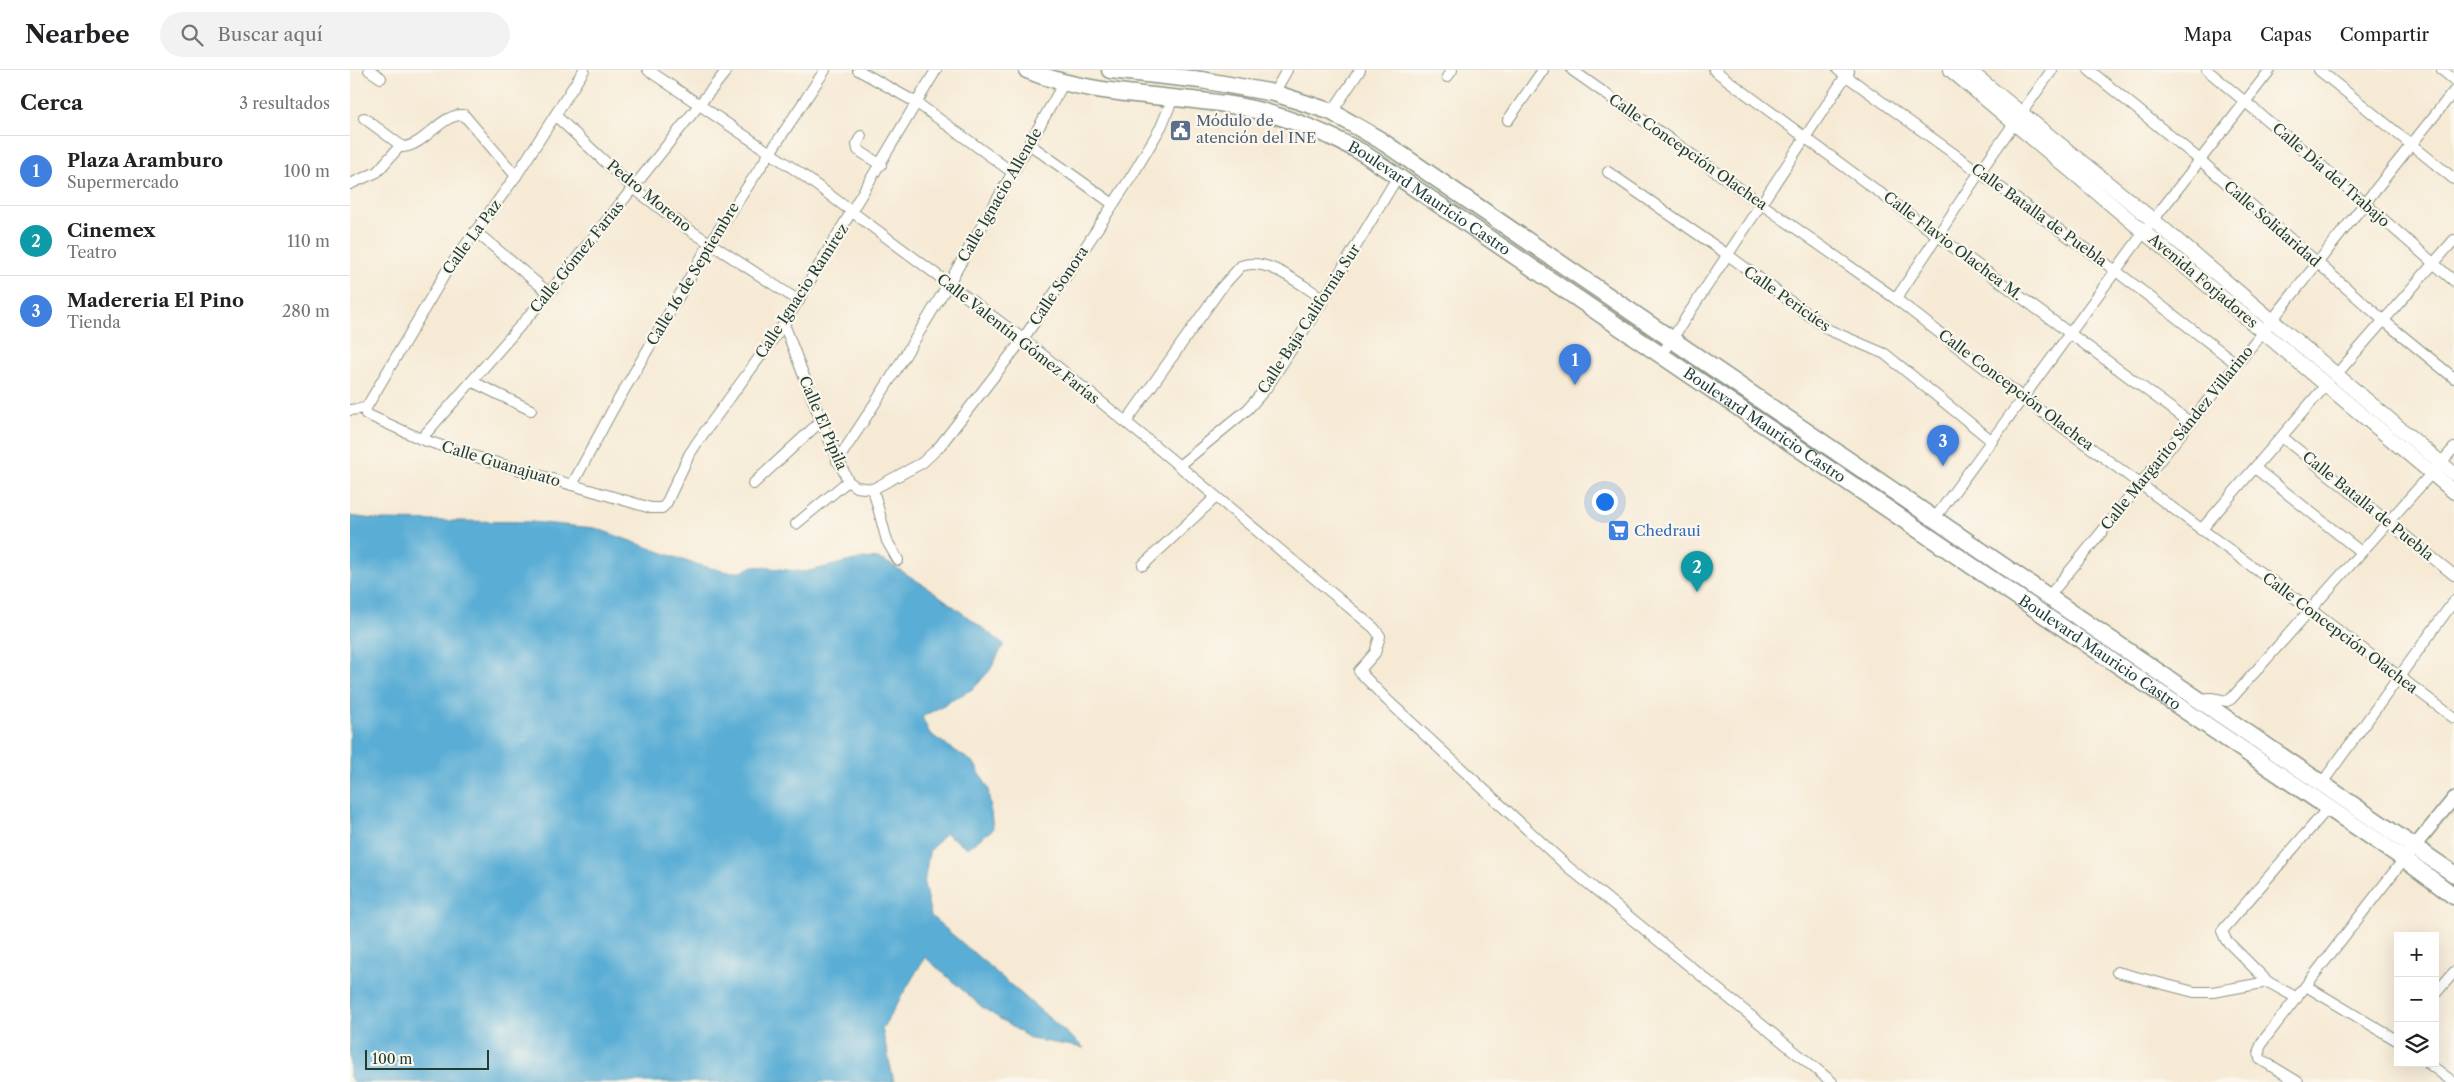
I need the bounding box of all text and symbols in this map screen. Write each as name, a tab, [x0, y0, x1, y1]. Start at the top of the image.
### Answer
search box	[160, 12, 510, 57]
text: Nearbee	[25, 20, 130, 49]
icon: search	[178, 21, 206, 49]
text: Buscar aquí	[218, 23, 323, 46]
text: Mapa	[2184, 24, 2232, 46]
text: Capas	[2260, 24, 2312, 46]
text: Compartir	[2340, 24, 2429, 46]
street label: Calle Concepción Olachea	[1605, 89, 1772, 214]
text: Cerca	[20, 90, 83, 115]
text: 3 resultados	[239, 93, 330, 113]
place label: Módulo de atención del INE	[1196, 111, 1316, 147]
public building icon: Módulo de atención del INE	[1168, 118, 1192, 142]
street label: Calle Día del Trabajo	[2269, 118, 2394, 231]
street label: Calle Ignacio Allende	[953, 124, 1046, 265]
street label: Boulevard Mauricio Castro	[1345, 137, 1514, 259]
text: Plaza Aramburo	[67, 149, 223, 172]
street label: Pedro Moreno	[603, 156, 695, 236]
street label: Calle Batalla de Puebla	[1968, 159, 2111, 270]
text: 1	[32, 161, 40, 181]
text: 100 m	[284, 161, 330, 181]
text: Supermercado	[67, 172, 179, 192]
street label: Calle Solidaridad	[2220, 176, 2325, 271]
street label: Calle Flavio Olachea M.	[1880, 187, 2027, 304]
street label: Calle La Paz	[438, 195, 505, 278]
street label: Calle Gómez Farias	[526, 197, 628, 317]
street label: Calle 16 de Septiembre	[642, 199, 743, 349]
text: Cinemex	[67, 219, 155, 242]
street label: Calle Ignacio Ramírez	[751, 220, 852, 362]
street label: Avenida Forjadores	[2144, 229, 2262, 332]
text: 2	[31, 231, 41, 251]
text: 110 m	[287, 231, 330, 251]
street label: Calle Baja California Sur	[1253, 240, 1364, 397]
text: Teatro	[67, 242, 117, 262]
street label: Calle Sonora	[1025, 242, 1092, 329]
street label: Calle Pericúes	[1740, 262, 1834, 335]
street label: Calle Valentín Gómez Farías	[933, 269, 1103, 408]
text: Madereria El Pino	[67, 289, 244, 312]
text: 3	[31, 301, 41, 321]
text: 280 m	[282, 301, 330, 321]
text: Tienda	[67, 312, 121, 332]
street label: Calle Concepción Olachea	[1935, 325, 2098, 454]
street label: Calle Margarito Sández Villarino	[2096, 342, 2257, 534]
pin: 1	[1559, 344, 1591, 385]
street label: Boulevard Mauricio Castro	[1680, 363, 1850, 487]
street label: Calle El Pípila	[795, 373, 852, 473]
pin: 3	[1927, 425, 1959, 466]
street label: Calle Guanajuato	[439, 436, 563, 491]
street label: Calle Batalla de Puebla	[2299, 447, 2438, 565]
your location	[1592, 489, 1618, 515]
supermarket icon: Chedraui	[1606, 519, 1630, 543]
place label: Chedraui	[1634, 521, 1701, 540]
pin: 2	[1681, 551, 1713, 592]
street label: Calle Concepción Olachea	[2259, 568, 2422, 697]
street label: Boulevard Mauricio Castro	[2015, 591, 2185, 714]
map controls	[2394, 932, 2439, 1067]
button: +	[2394, 932, 2439, 977]
button: −	[2394, 977, 2439, 1022]
button: layers	[2394, 1022, 2439, 1067]
scale bar	[365, 1047, 489, 1070]
text: 100 m	[372, 1050, 412, 1068]

